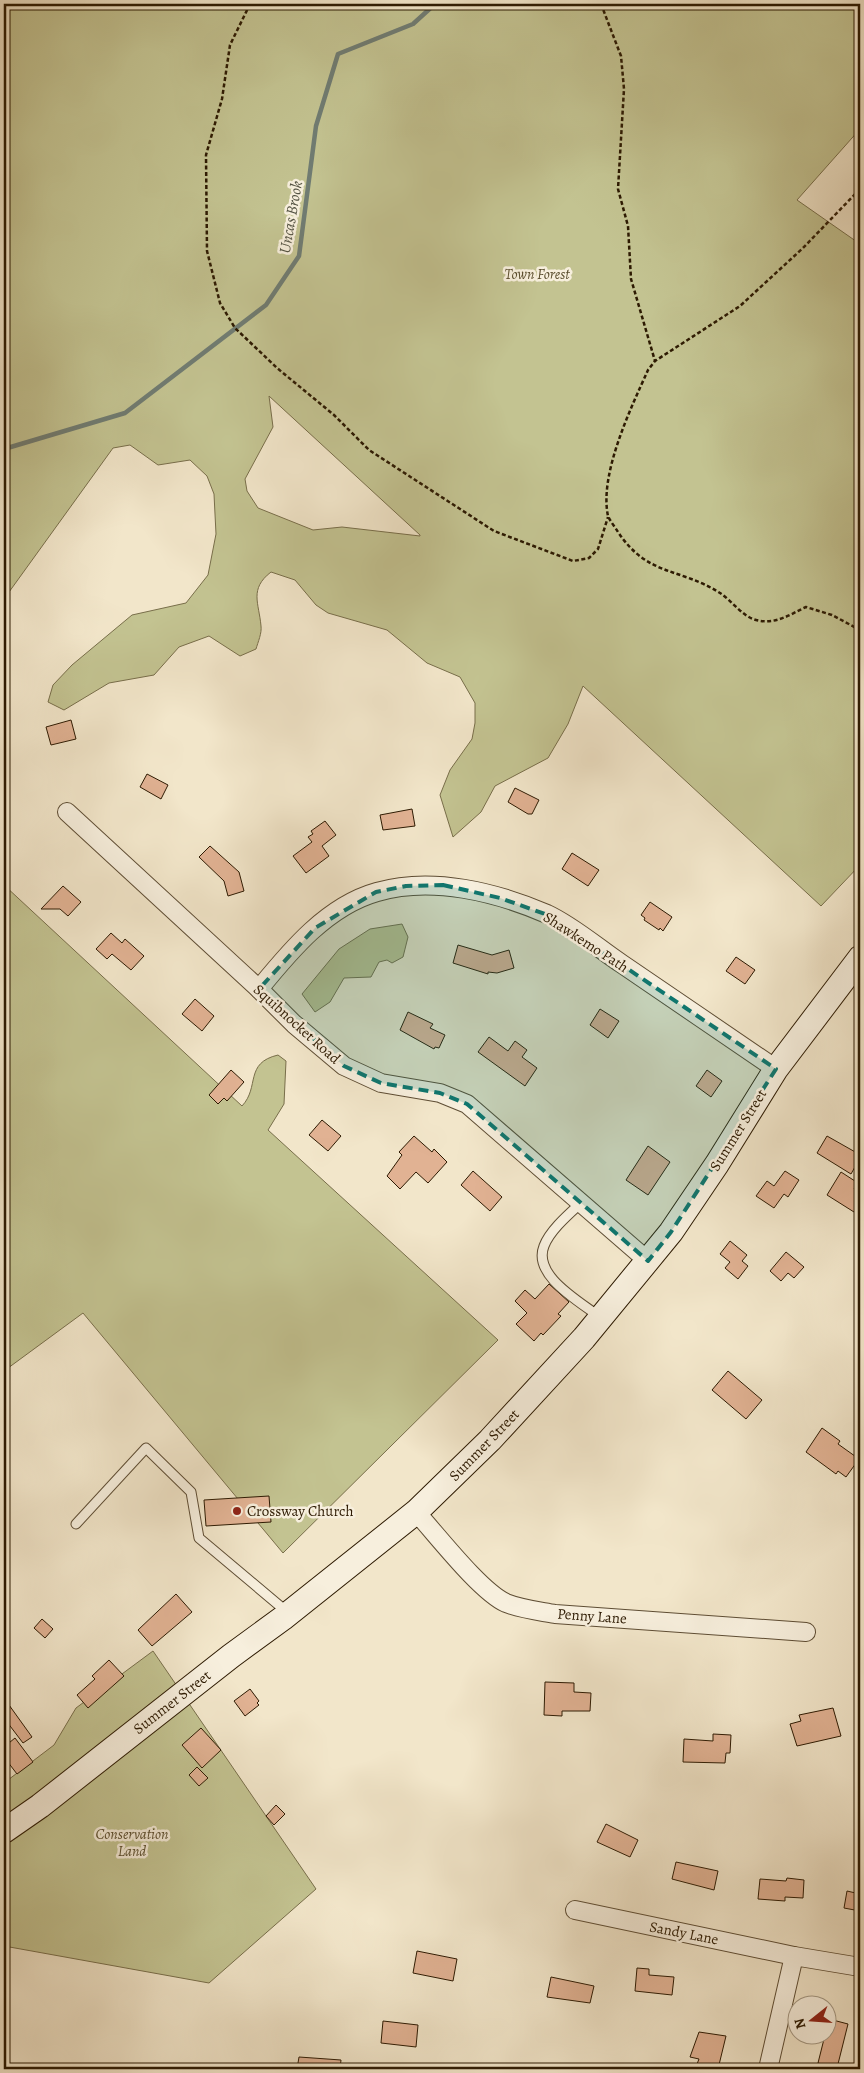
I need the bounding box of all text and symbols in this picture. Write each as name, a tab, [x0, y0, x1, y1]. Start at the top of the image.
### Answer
water label: Uncas Brook	[274, 179, 308, 255]
park label: Town Forest	[504, 264, 570, 284]
street label: Shawkemo Path	[540, 907, 632, 977]
street label: Squibnocket Road	[249, 980, 345, 1069]
street label: Summer Street	[705, 1085, 771, 1175]
street label: Summer Street	[444, 1404, 524, 1486]
place label: Crossway Church	[247, 1501, 353, 1521]
marker: Crossway Church	[231, 1505, 243, 1517]
street label: Penny Lane	[557, 1604, 628, 1628]
street label: Summer Street	[129, 1665, 215, 1739]
park label: Conservation Land	[96, 1824, 168, 1861]
street label: Sandy Lane	[648, 1916, 721, 1950]
north arrow	[786, 1996, 836, 2046]
text: N	[789, 2016, 811, 2031]

